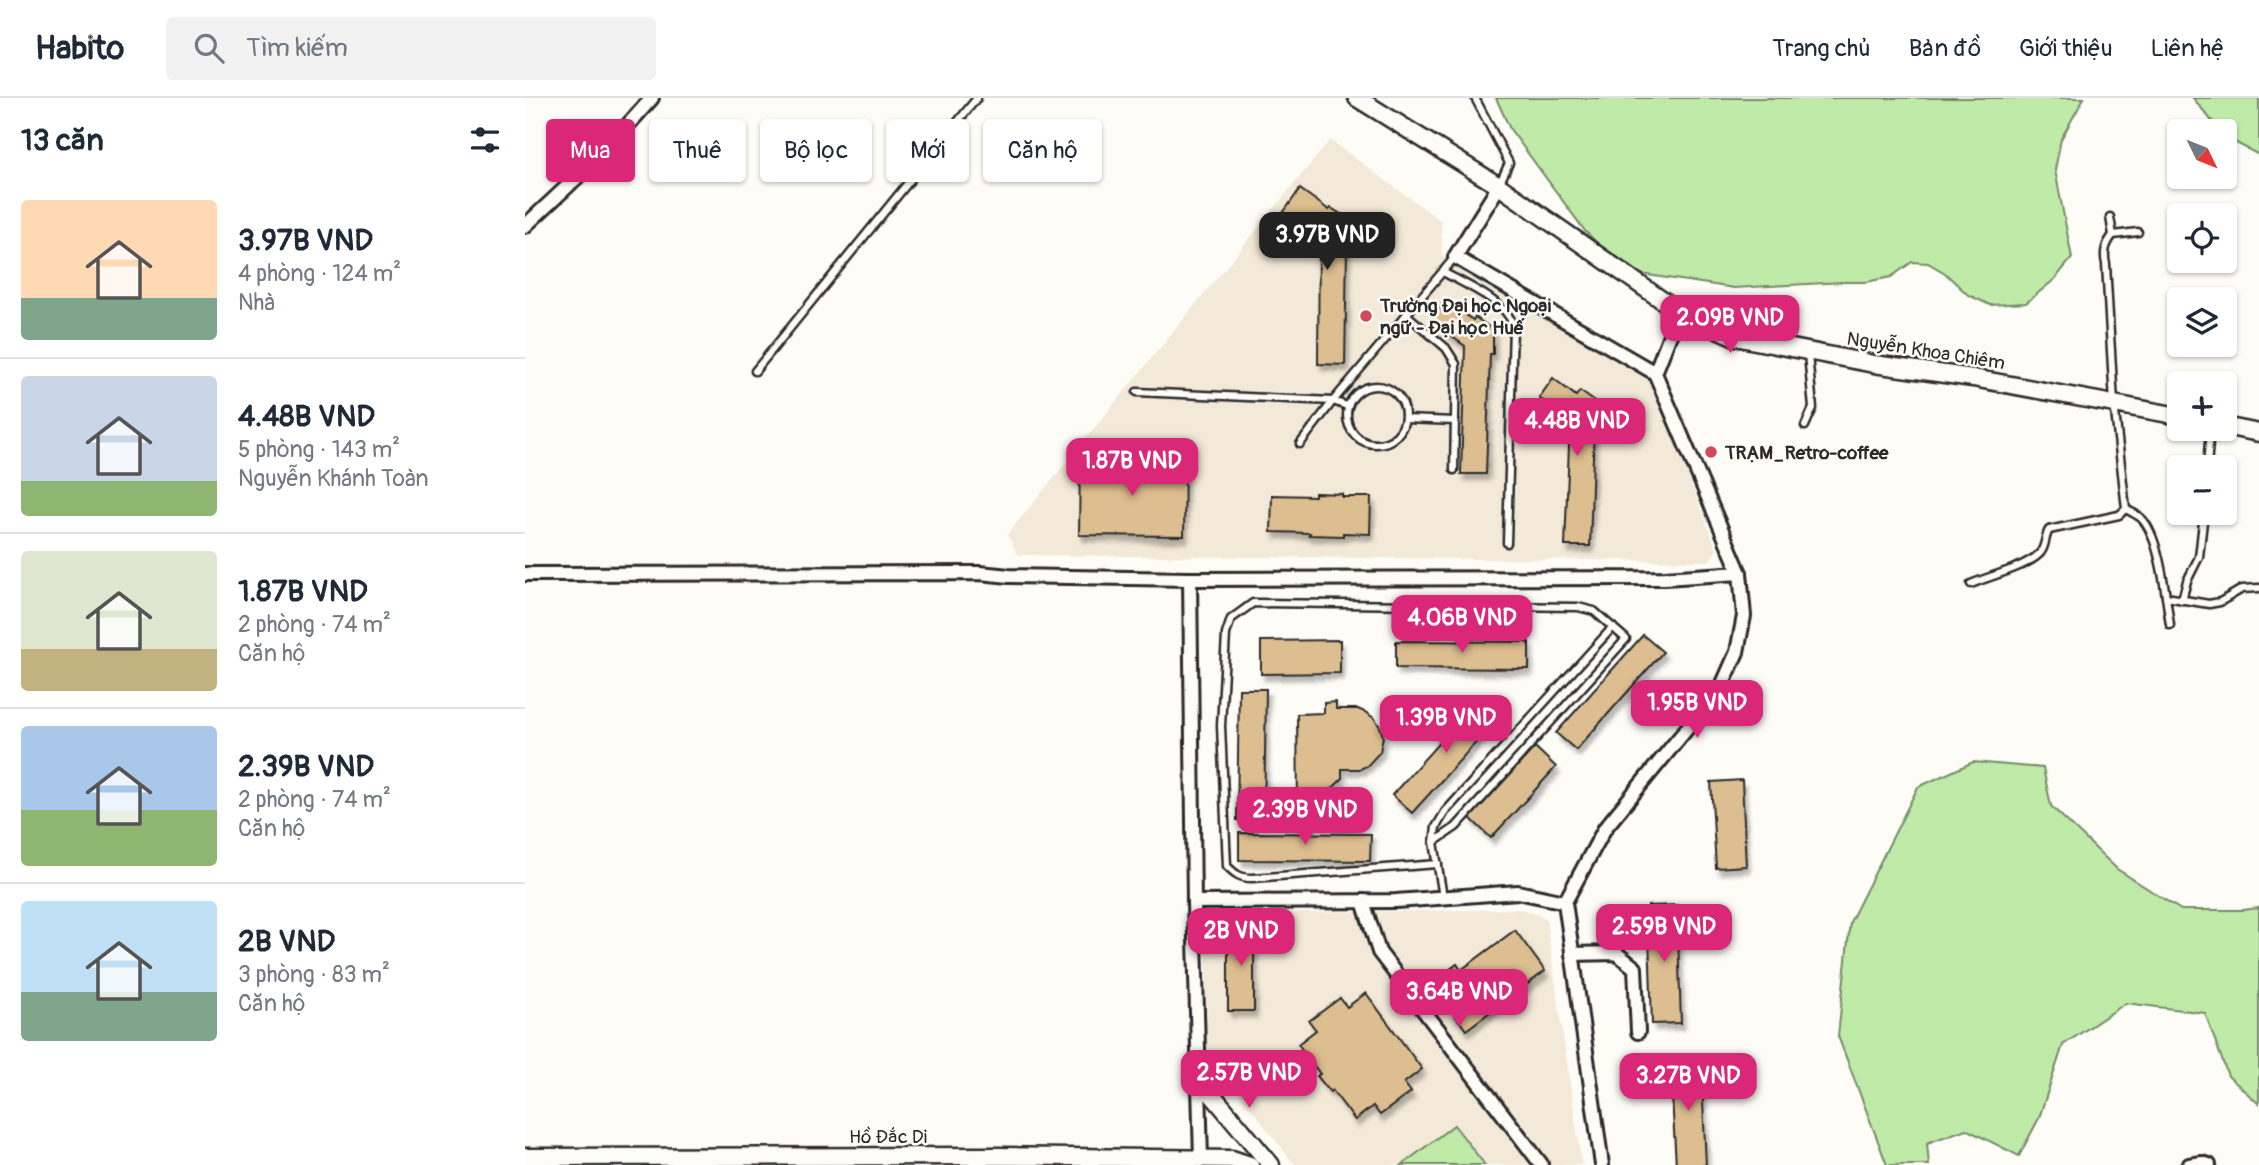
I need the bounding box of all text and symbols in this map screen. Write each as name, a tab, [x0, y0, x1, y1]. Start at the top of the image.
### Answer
search box	[166, 17, 656, 80]
text: Habito	[35, 28, 124, 69]
icon: search	[190, 29, 228, 67]
text: Tìm kiếm	[246, 32, 348, 64]
text: Trang chủ	[1772, 34, 1871, 63]
text: Bản đồ	[1909, 34, 1981, 63]
text: Giới thiệu	[2019, 34, 2113, 63]
text: Liên hệ	[2151, 34, 2224, 63]
chip: Mua	[546, 119, 635, 182]
chip: Thuê	[649, 119, 746, 182]
chip: Bộ lọc	[760, 119, 872, 182]
chip: Mới	[886, 119, 969, 182]
chip: Căn hộ	[983, 119, 1102, 182]
north arrow	[2167, 119, 2237, 189]
map controls	[2167, 119, 2237, 525]
icon: filters	[466, 121, 504, 159]
text: 13 căn	[21, 122, 104, 159]
button: locate	[2167, 203, 2237, 273]
pin: 3.97B VND	[1247, 212, 1407, 272]
text: 3.97B VND	[1275, 220, 1379, 249]
text: 3.97B VND	[238, 222, 373, 259]
icon: home	[77, 228, 161, 312]
text: 4 phòng · 124 m²	[238, 259, 401, 288]
button: layers	[2167, 287, 2237, 357]
text: Nhà	[238, 288, 275, 317]
place label: Trường Đại học Ngoại ngữ - Đại học Huế	[1379, 294, 1552, 340]
pin: 2.09B VND	[1650, 296, 1810, 355]
text: 2.09B VND	[1676, 303, 1784, 332]
marker: Trường Đại học Ngoại ngữ - Đại học Huế	[1358, 308, 1374, 324]
street label: Nguyễn Khoa Chiêm	[1845, 327, 2007, 375]
button: +	[2167, 371, 2237, 441]
text: 4.48B VND	[238, 398, 375, 435]
pin: 4.48B VND	[1497, 398, 1657, 458]
icon: home	[77, 404, 161, 488]
text: 4.48B VND	[1524, 406, 1630, 435]
text: 5 phòng · 143 m²	[238, 435, 400, 464]
pin: 1.87B VND	[1052, 438, 1212, 498]
place label: TRẠM_Retro-coffee	[1724, 441, 1889, 465]
marker: TRẠM_Retro-coffee	[1703, 444, 1719, 460]
text: 1.87B VND	[1082, 446, 1182, 475]
button: −	[2167, 455, 2237, 525]
text: Nguyễn Khánh Toàn	[238, 464, 429, 493]
text: 1.87B VND	[238, 573, 368, 610]
icon: home	[77, 579, 161, 663]
pin: 4.06B VND	[1382, 596, 1542, 655]
text: 4.06B VND	[1407, 603, 1517, 632]
text: 2 phòng · 74 m²	[238, 610, 391, 639]
text: Căn hộ	[238, 639, 305, 668]
pin: 1.95B VND	[1617, 680, 1777, 740]
text: 1.95B VND	[1647, 688, 1747, 717]
pin: 1.39B VND	[1366, 696, 1526, 755]
text: 1.39B VND	[1396, 703, 1496, 732]
text: 2.39B VND	[238, 748, 374, 785]
icon: home	[77, 754, 161, 838]
text: 2 phòng · 74 m²	[238, 785, 391, 814]
pin: 2.39B VND	[1225, 788, 1385, 847]
text: 2.39B VND	[1253, 795, 1357, 824]
text: Căn hộ	[238, 814, 305, 843]
pin: 2.59B VND	[1584, 904, 1744, 964]
pin: 2B VND	[1184, 908, 1298, 968]
text: 2.59B VND	[1612, 912, 1716, 941]
text: 2B VND	[1204, 916, 1278, 945]
text: 2B VND	[238, 923, 335, 960]
icon: home	[77, 929, 161, 1013]
text: 3 phòng · 83 m²	[238, 960, 390, 989]
pin: 3.64B VND	[1379, 970, 1539, 1029]
text: 3.64B VND	[1406, 977, 1512, 1006]
text: Căn hộ	[238, 989, 305, 1018]
pin: 2.57B VND	[1169, 1051, 1329, 1110]
pin: 3.27B VND	[1608, 1054, 1768, 1113]
text: 2.57B VND	[1197, 1058, 1301, 1087]
text: 3.27B VND	[1636, 1061, 1740, 1090]
street label: Hồ Đắc Di	[849, 1125, 927, 1149]

